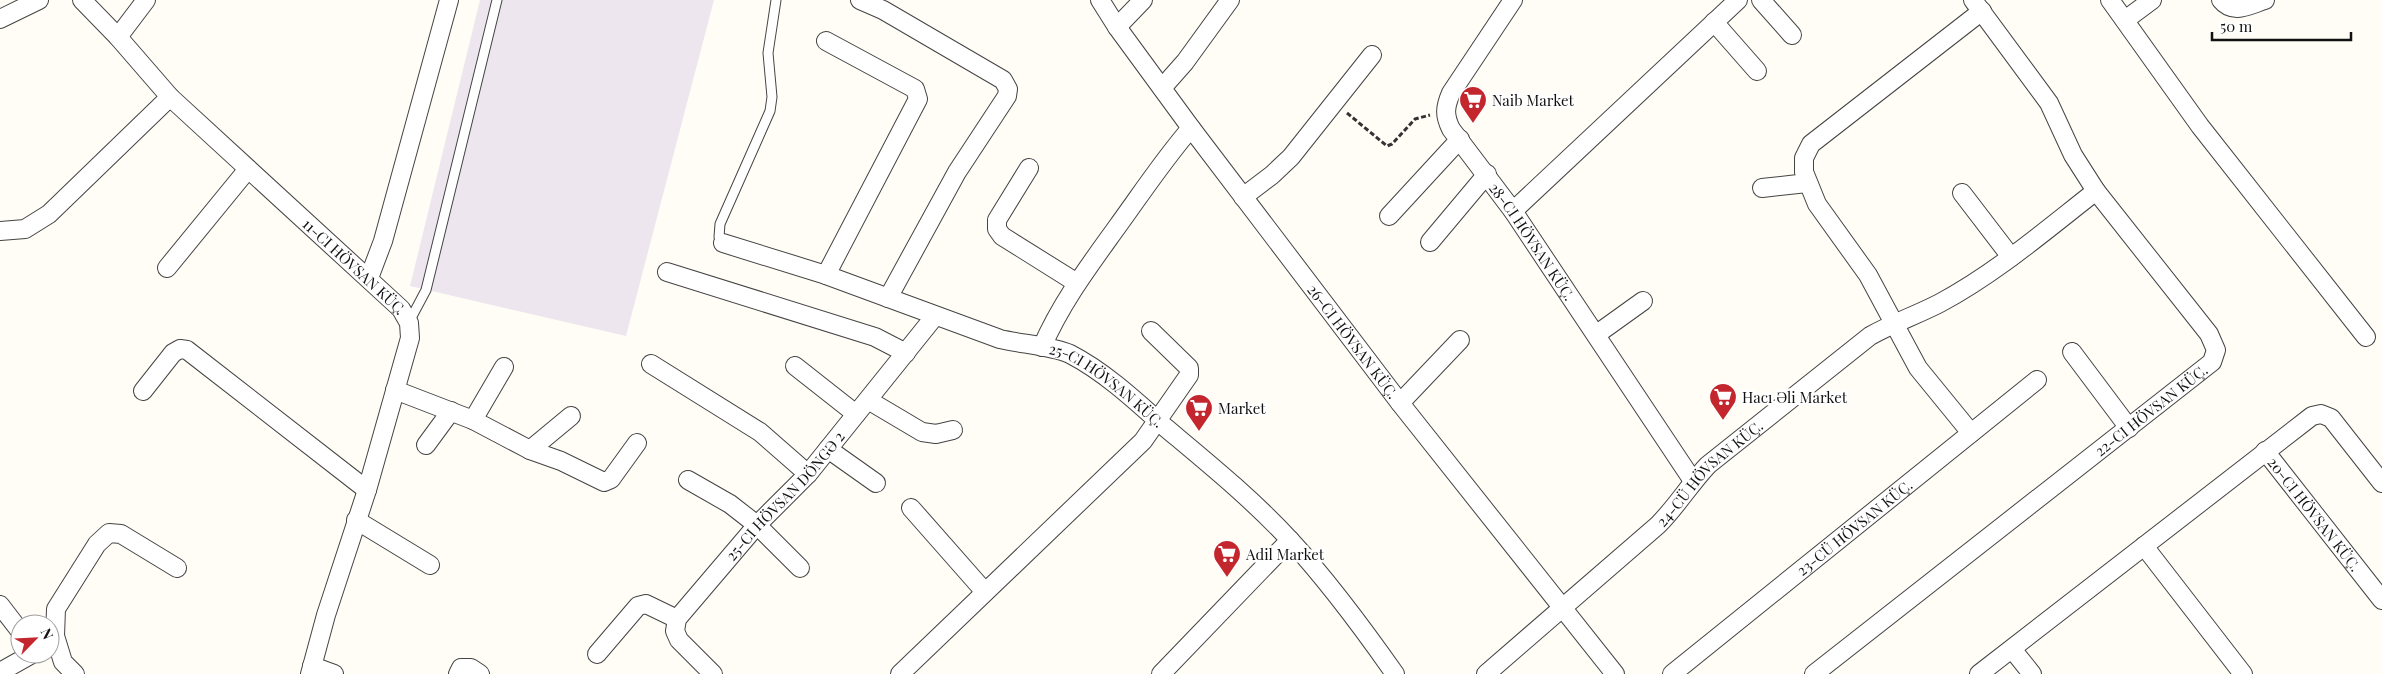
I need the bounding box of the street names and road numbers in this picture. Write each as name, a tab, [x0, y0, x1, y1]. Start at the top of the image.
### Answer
street label: 28-CI HÖVSAN KÜÇ.	[1485, 178, 1580, 304]
street label: 11-CI HÖVSAN KÜÇ.	[299, 214, 412, 318]
street label: 26-CI HÖVSAN KÜÇ.	[1303, 280, 1403, 403]
street label: 25-CI HÖVSAN KÜÇ.	[1047, 338, 1168, 432]
street label: 22-CI HÖVSAN KÜÇ.	[2090, 359, 2211, 460]
street label: 24-CÜ HÖVSAN KÜÇ.	[1652, 415, 1767, 531]
street label: 25-CI HÖVSAN DÖNGƏ 2	[721, 427, 849, 565]
street label: 20-CI HÖVSAN KÜÇ.	[2263, 453, 2366, 575]
street label: 23-CÜ HÖVSAN KÜÇ.	[1792, 475, 1916, 580]

